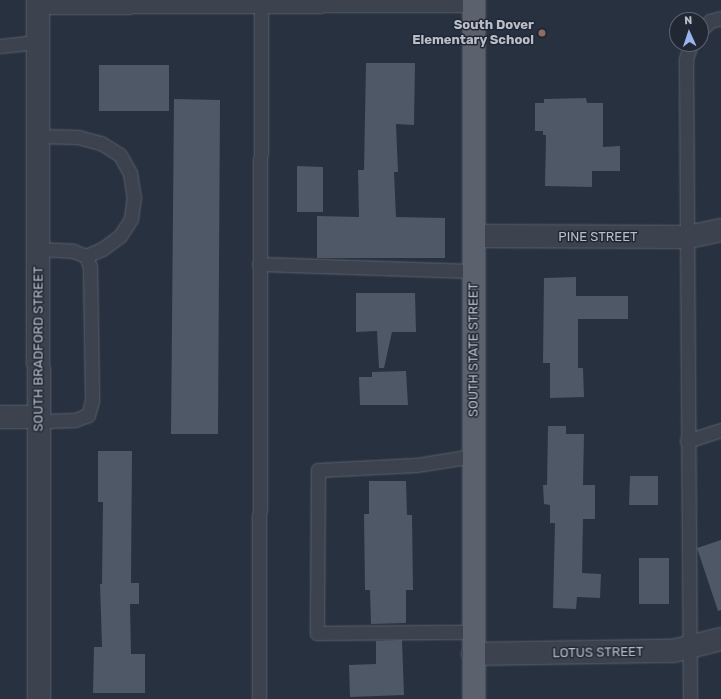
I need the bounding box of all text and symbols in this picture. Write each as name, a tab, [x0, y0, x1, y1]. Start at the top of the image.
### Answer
north arrow	[669, 12, 709, 52]
text: N	[684, 14, 693, 27]
place label: South Dover Elementary School	[412, 18, 534, 49]
marker: South Dover Elementary School	[537, 28, 547, 38]
street label: PINE STREET	[558, 229, 638, 245]
street label: SOUTH BRADFORD STREET	[31, 266, 47, 432]
street label: SOUTH STATE STREET	[466, 283, 482, 417]
street label: LOTUS STREET	[552, 644, 644, 662]

